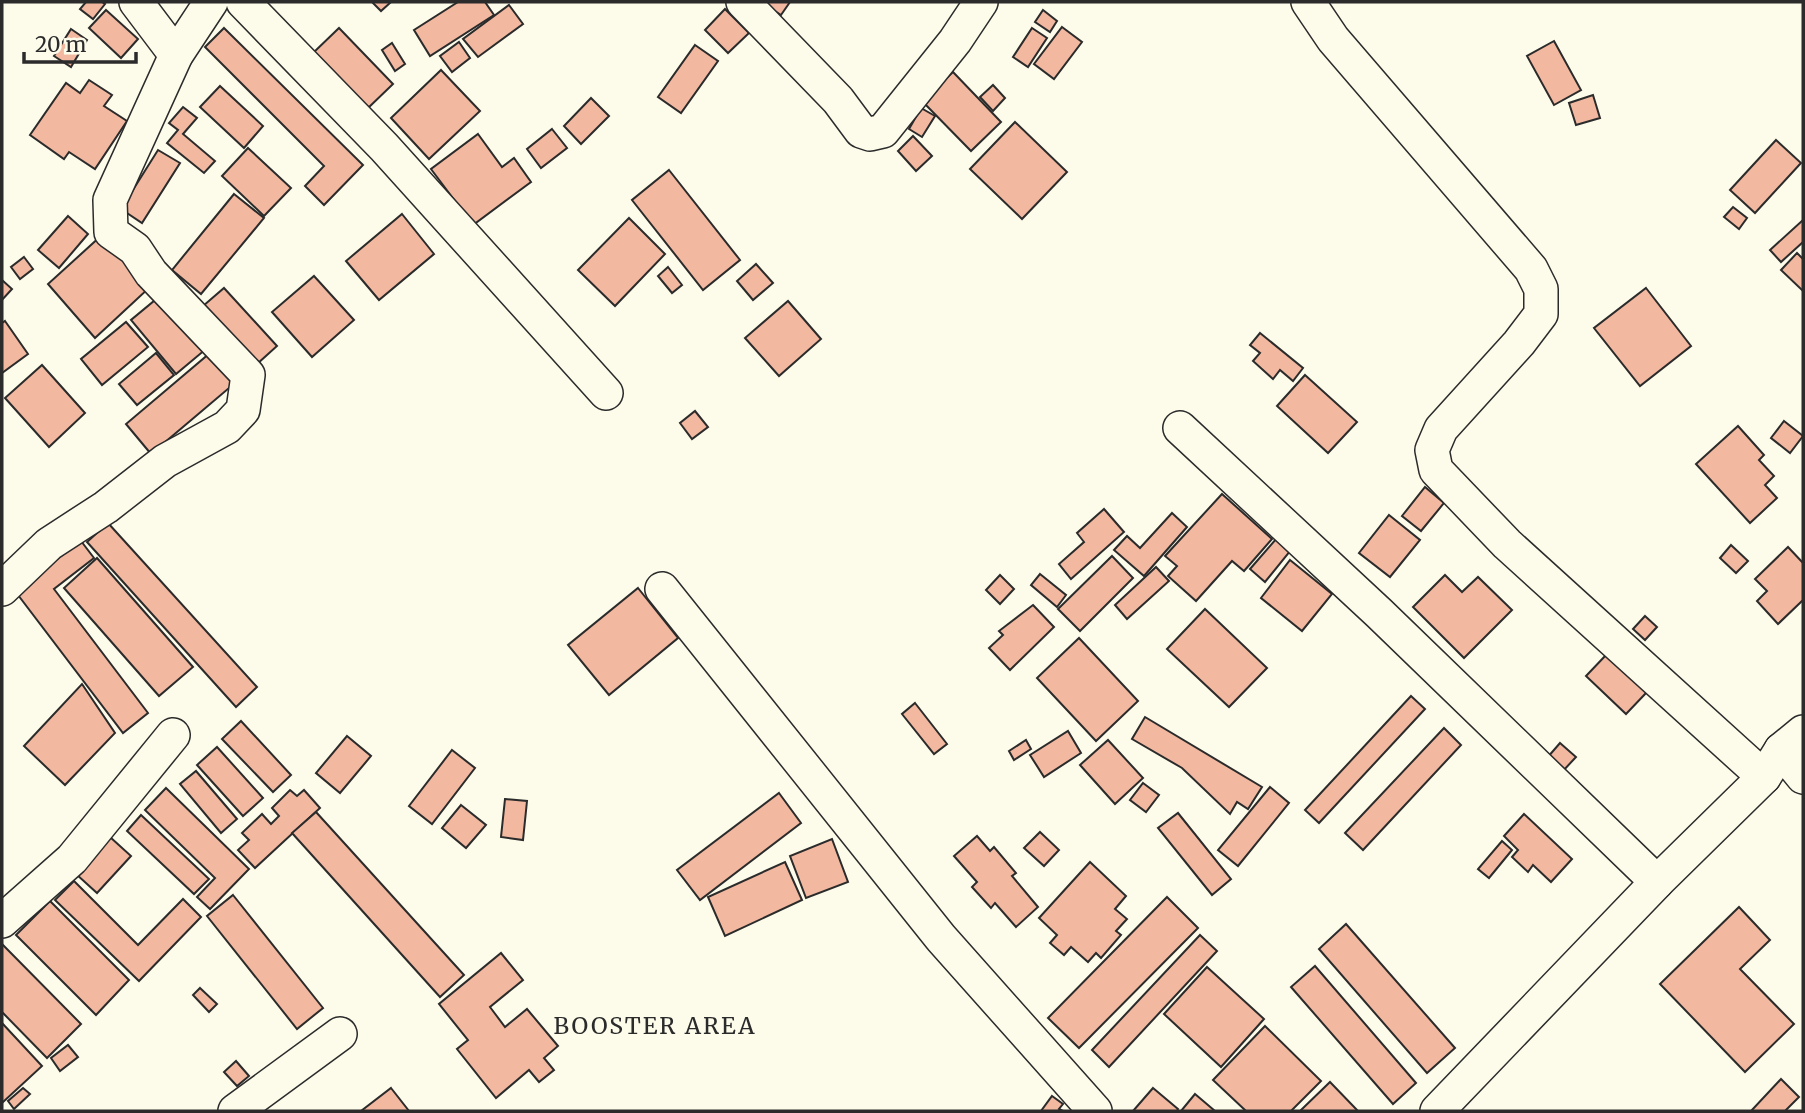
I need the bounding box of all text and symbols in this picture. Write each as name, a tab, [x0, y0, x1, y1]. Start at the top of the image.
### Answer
scale bar	[24, 21, 136, 65]
text: 20 m	[35, 31, 87, 58]
district label: BOOSTER AREA	[553, 1011, 757, 1040]

